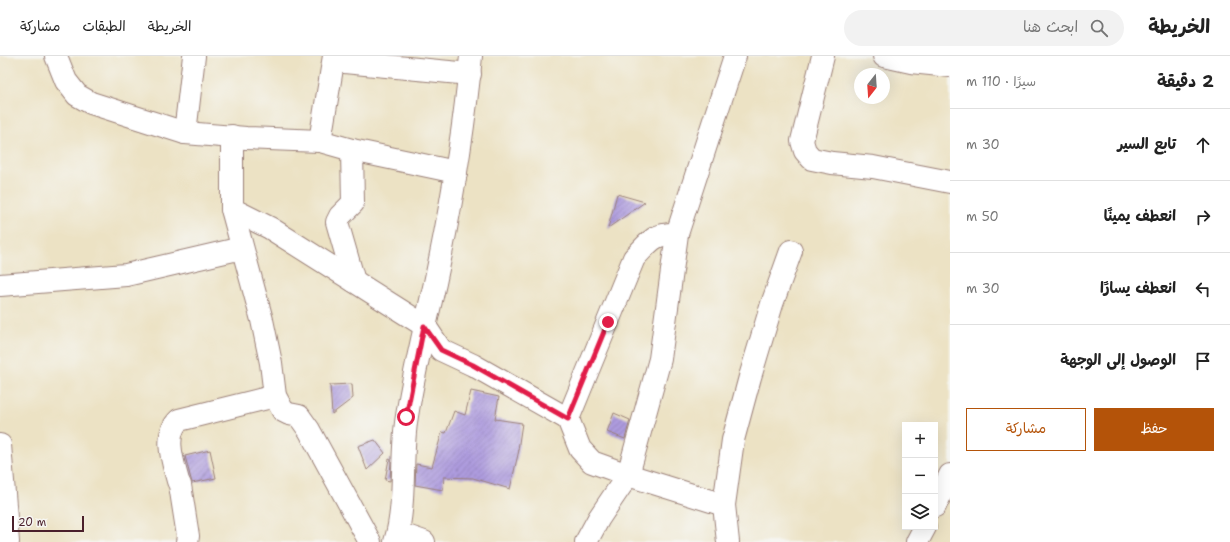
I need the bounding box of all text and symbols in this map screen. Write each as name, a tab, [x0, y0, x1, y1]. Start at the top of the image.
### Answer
search box	[844, 10, 1124, 46]
text: الخريطة	[1148, 14, 1210, 39]
text: مشاركة	[20, 17, 60, 35]
text: الطبقات	[82, 17, 126, 35]
text: الخريطة	[148, 17, 191, 35]
text: ابحث هنا	[1023, 17, 1078, 37]
icon: search	[1088, 17, 1110, 39]
north arrow	[854, 68, 890, 104]
text: 2 دقيقة	[1157, 70, 1214, 92]
text: سيرًا · 110 m	[966, 73, 1036, 90]
text: تابع السير	[1117, 134, 1176, 154]
icon: ahead	[1192, 134, 1214, 156]
text: 30 m	[966, 136, 1000, 153]
text: انعطف يمينًا	[1104, 206, 1176, 226]
icon: right	[1192, 206, 1214, 228]
text: 50 m	[966, 208, 999, 225]
text: انعطف يسارًا	[1100, 278, 1176, 298]
icon: left	[1192, 278, 1214, 300]
text: 30 m	[966, 280, 1000, 297]
route end	[599, 313, 617, 331]
text: الوصول إلى الوجهة	[1060, 350, 1176, 370]
icon: arrive	[1192, 350, 1214, 372]
route start	[397, 408, 415, 426]
button: مشاركة	[966, 408, 1086, 451]
button: حفظ	[1094, 408, 1214, 451]
map controls	[902, 422, 938, 530]
button: +	[902, 422, 938, 458]
button: −	[902, 458, 938, 494]
button: layers	[902, 494, 938, 530]
scale bar	[12, 514, 84, 533]
text: 20 m	[18, 515, 46, 530]

